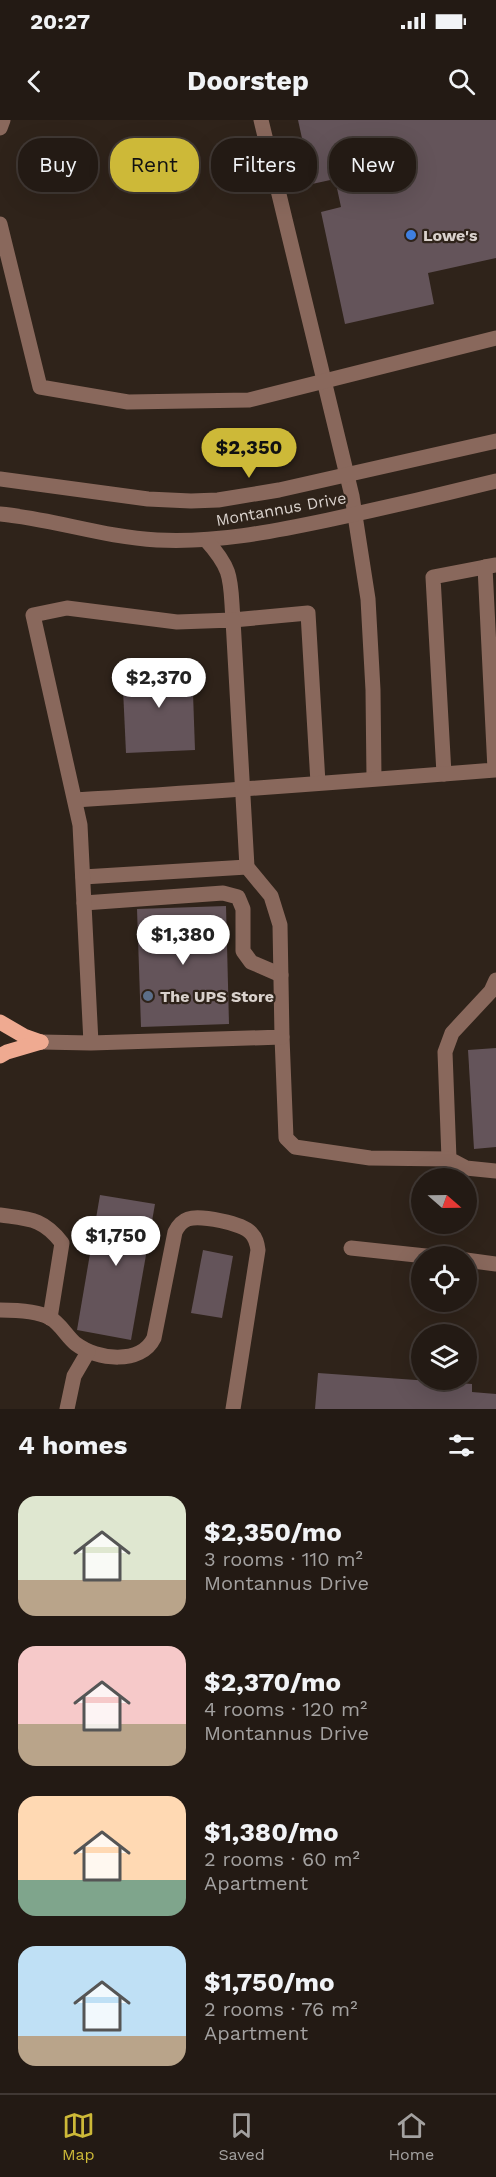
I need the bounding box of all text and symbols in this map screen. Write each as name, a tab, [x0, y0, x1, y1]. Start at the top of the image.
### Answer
text: 20:27	[30, 9, 90, 34]
icon: back	[18, 65, 51, 98]
text: Doorstep	[187, 65, 309, 97]
icon: search	[445, 65, 478, 98]
chip: Buy	[18, 138, 98, 192]
chip: Rent	[110, 138, 199, 192]
chip: Filters	[211, 138, 317, 192]
chip: New	[329, 138, 416, 192]
place label: Lowe's	[423, 226, 478, 245]
marker: Lowe's	[404, 228, 418, 242]
pin: $2,350	[200, 428, 298, 479]
text: $2,350	[216, 435, 282, 459]
street label: Montannus Drive	[214, 488, 348, 530]
pin: $2,370	[110, 658, 208, 709]
text: $2,370	[126, 665, 192, 689]
pin: $1,380	[134, 915, 232, 966]
text: $1,380	[151, 922, 215, 946]
place label: The UPS Store	[160, 987, 274, 1006]
marker: The UPS Store	[141, 989, 155, 1003]
north arrow	[411, 1168, 477, 1234]
map controls	[411, 1168, 477, 1390]
pin: $1,750	[67, 1216, 165, 1267]
text: $1,750	[85, 1223, 147, 1247]
button: locate	[411, 1246, 477, 1312]
button: layers	[411, 1324, 477, 1390]
icon: filters	[445, 1429, 478, 1462]
text: 4 homes	[18, 1430, 127, 1460]
text: $2,350/mo	[204, 1517, 342, 1547]
icon: home	[66, 1520, 138, 1592]
text: 3 rooms · 110 m²	[204, 1547, 363, 1571]
text: Montannus Drive	[204, 1571, 369, 1595]
text: $2,370/mo	[204, 1667, 341, 1697]
icon: home	[66, 1670, 138, 1742]
text: 4 rooms · 120 m²	[204, 1697, 367, 1721]
text: Montannus Drive	[204, 1721, 369, 1745]
text: $1,380/mo	[204, 1817, 339, 1847]
icon: home	[66, 1820, 138, 1892]
text: 2 rooms · 60 m²	[204, 1847, 360, 1871]
text: Apartment	[204, 1871, 308, 1895]
text: $1,750/mo	[204, 1967, 335, 1997]
icon: home	[66, 1970, 138, 2042]
text: 2 rooms · 76 m²	[204, 1997, 357, 2021]
text: Apartment	[204, 2021, 308, 2045]
tab: Map	[62, 2109, 95, 2164]
tab: Saved	[218, 2109, 265, 2164]
tab: Home	[388, 2109, 434, 2164]

